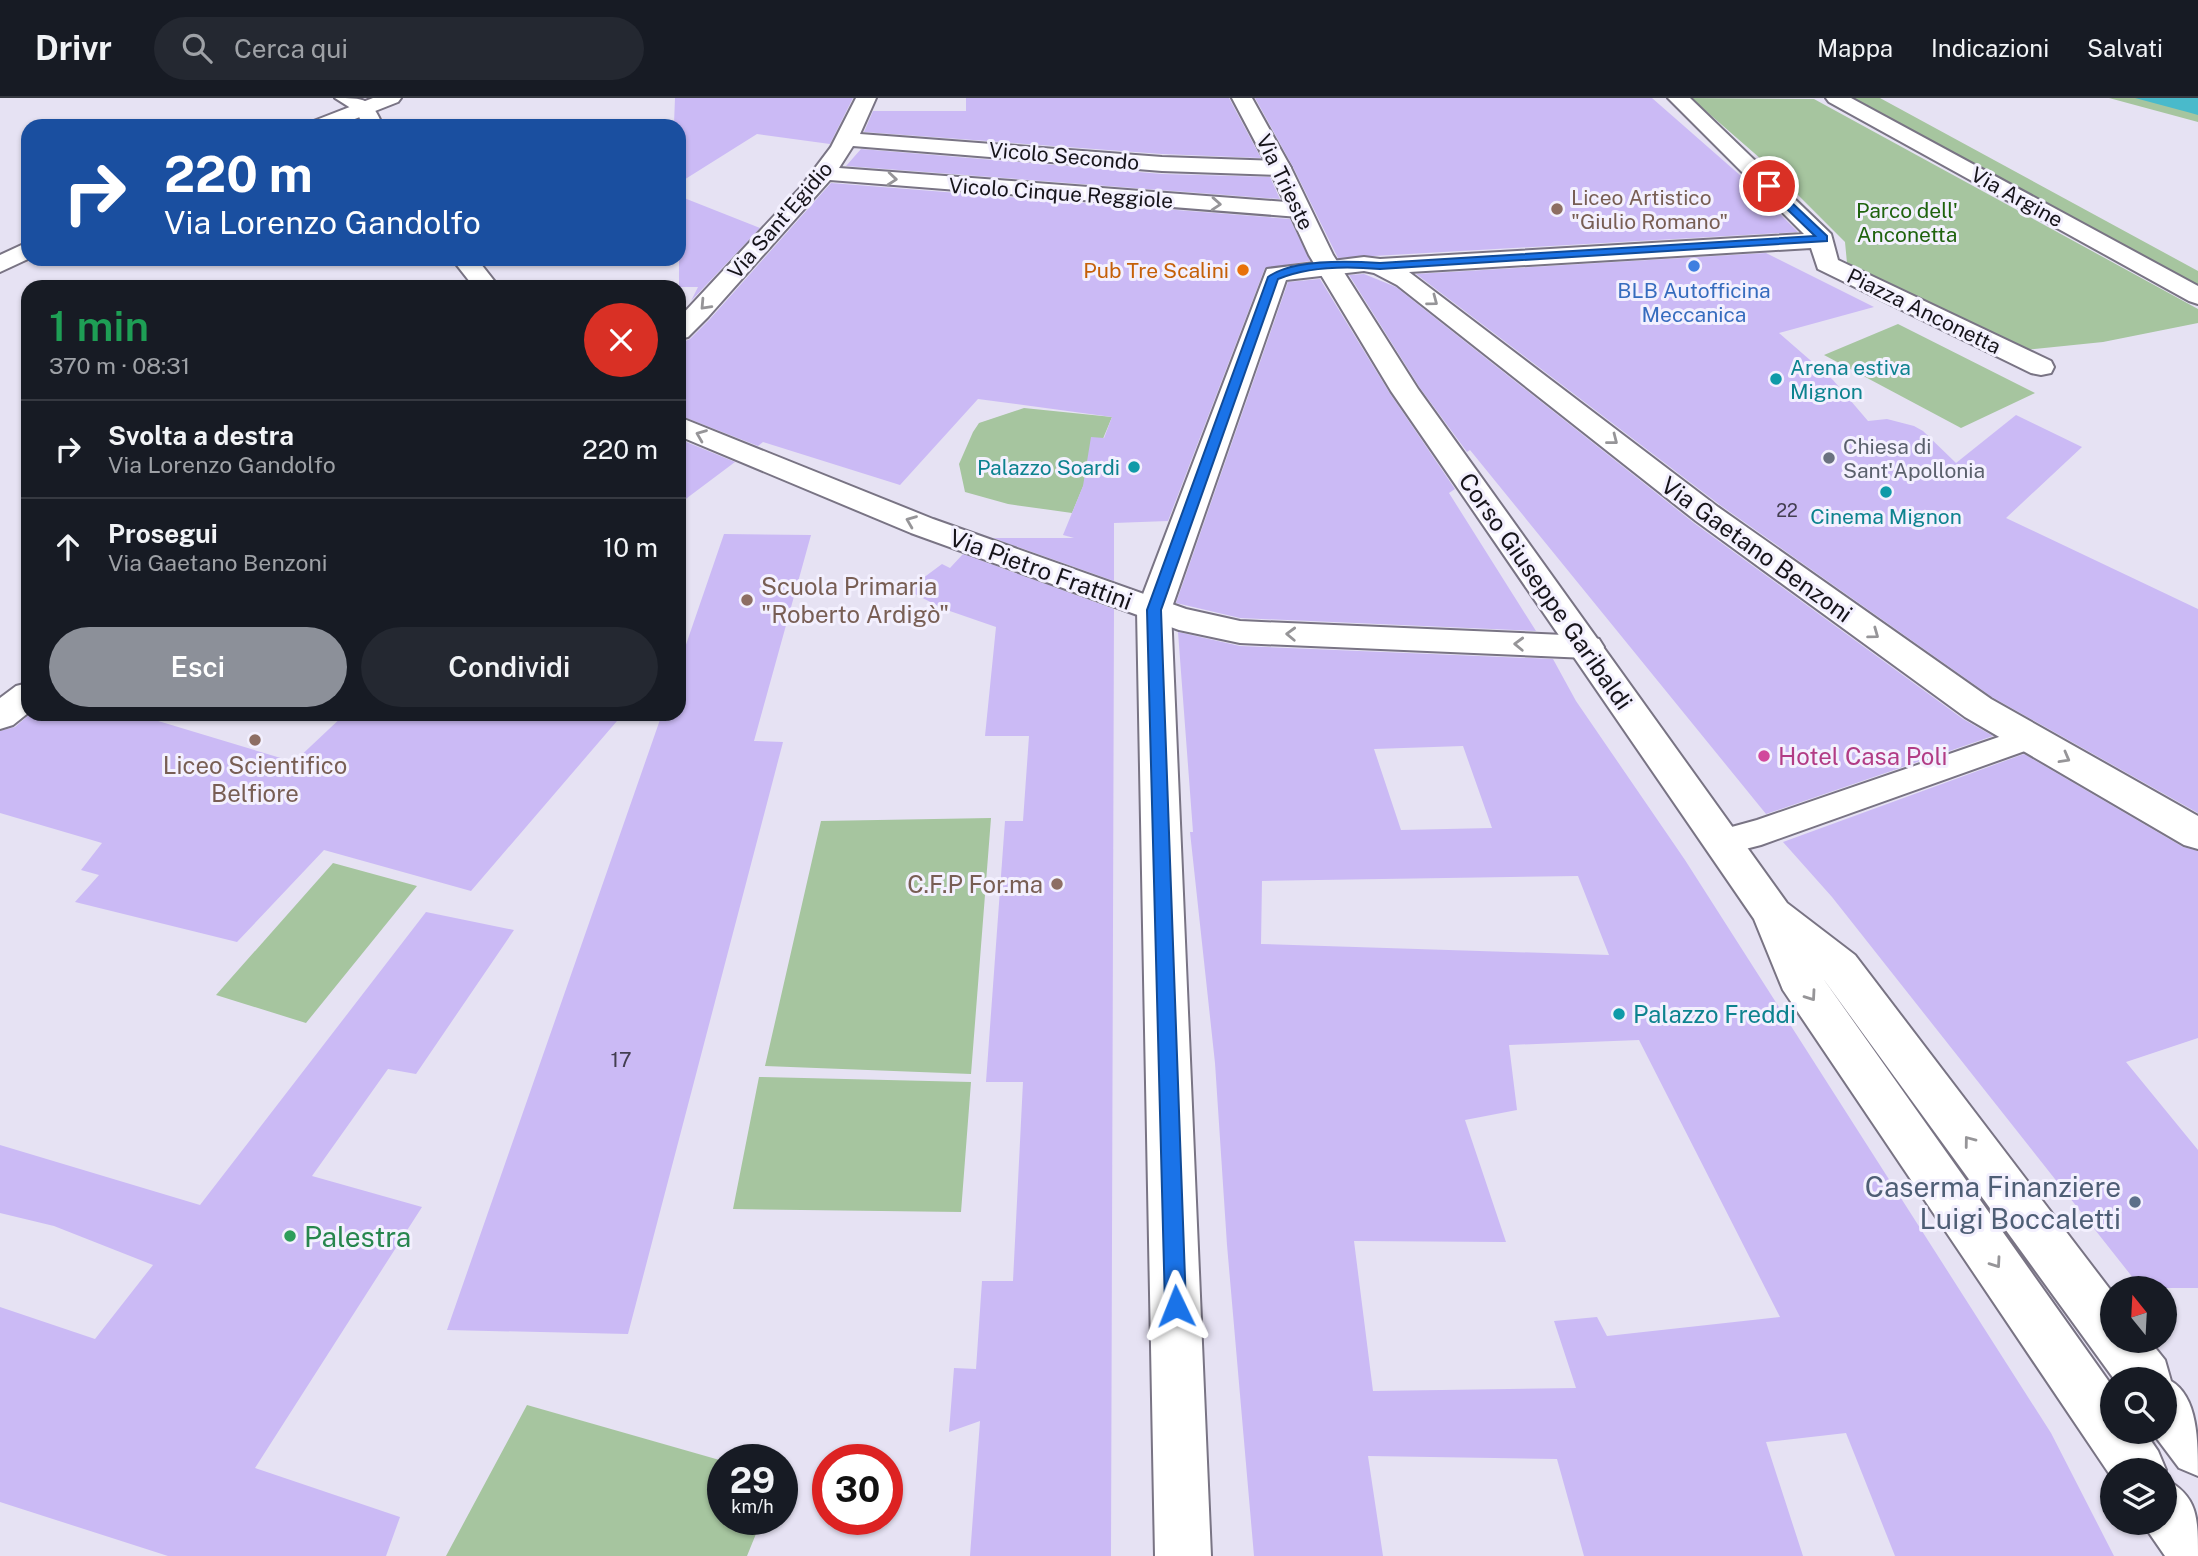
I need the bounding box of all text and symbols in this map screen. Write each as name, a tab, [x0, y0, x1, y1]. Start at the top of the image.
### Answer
search box	[154, 17, 644, 80]
text: Drivr	[35, 29, 112, 67]
icon: search	[178, 29, 216, 67]
text: Cerca qui	[234, 33, 348, 64]
text: Mappa	[1817, 34, 1893, 62]
text: Indicazioni	[1931, 34, 2049, 62]
text: Salvati	[2087, 34, 2163, 62]
street label: Via Trieste	[1251, 130, 1319, 234]
street label: Vicolo Secondo	[988, 137, 1140, 175]
text: 220 m	[164, 145, 313, 203]
icon: right	[49, 147, 140, 238]
street label: Via Sant'Egidio	[722, 156, 838, 284]
pin	[1739, 156, 1799, 216]
street label: Via Argine	[1967, 162, 2067, 232]
icon: arrive	[1750, 167, 1788, 205]
one-way arrow	[887, 171, 898, 186]
street label: Vicolo Cinque Reggiole	[948, 173, 1174, 213]
place label: Liceo Artistico "Giulio Romano"	[1571, 185, 1728, 234]
one-way arrow	[1211, 197, 1222, 212]
park label: Parco dell' Anconetta	[1856, 198, 1958, 247]
marker: Liceo Artistico "Giulio Romano"	[1549, 201, 1565, 217]
text: Via Lorenzo Gandolfo	[164, 204, 481, 241]
place label: Pub Tre Scalini	[1083, 258, 1229, 283]
marker: BLB Autofficina Meccanica	[1686, 258, 1702, 274]
marker: Pub Tre Scalini	[1235, 262, 1251, 278]
street label: Piazza Anconetta	[1843, 263, 2005, 359]
place label: BLB Autofficina Meccanica	[1617, 278, 1771, 327]
one-way arrow	[1426, 292, 1438, 305]
one-way arrow	[700, 297, 713, 310]
text: 1 min	[49, 301, 149, 350]
button: close	[584, 303, 658, 377]
text: 370 m · 08:31	[49, 352, 190, 379]
place label: Arena estiva Mignon	[1790, 355, 1911, 404]
marker: Arena estiva Mignon	[1768, 371, 1784, 387]
text: Svolta a destra	[108, 420, 294, 451]
one-way arrow	[695, 429, 708, 443]
icon: right	[49, 430, 87, 468]
one-way arrow	[1605, 432, 1617, 445]
text: 220 m	[582, 434, 658, 465]
place label: Chiesa di Sant'Apollonia	[1843, 434, 1985, 483]
marker: Chiesa di Sant'Apollonia	[1821, 450, 1837, 466]
text: Via Lorenzo Gandolfo	[108, 451, 336, 478]
place label: Palazzo Soardi	[977, 455, 1120, 480]
marker: Palazzo Soardi	[1126, 459, 1142, 475]
street label: Corso Giuseppe Garibaldi	[1453, 467, 1639, 715]
street label: Via Gaetano Benzoni	[1656, 470, 1858, 628]
marker: Cinema Mignon	[1878, 484, 1894, 500]
house number: 22	[1776, 500, 1798, 521]
place label: Cinema Mignon	[1810, 504, 1962, 529]
one-way arrow	[906, 516, 918, 530]
text: Prosegui	[108, 518, 218, 549]
street label: Via Pietro Frattini	[946, 523, 1136, 615]
icon: ahead	[49, 528, 87, 566]
text: 10 m	[603, 532, 658, 563]
text: Via Gaetano Benzoni	[108, 549, 328, 576]
place label: Scuola Primaria "Roberto Ardigò"	[761, 572, 949, 628]
marker: Scuola Primaria "Roberto Ardigò"	[739, 592, 755, 608]
one-way arrow	[1286, 626, 1297, 641]
one-way arrow	[1866, 626, 1879, 638]
button: Esci	[49, 627, 347, 707]
button: Condividi	[361, 627, 658, 707]
one-way arrow	[1513, 636, 1524, 651]
marker: Liceo Scientifico Belfiore	[247, 732, 263, 748]
place label: Hotel Casa Poli	[1778, 742, 1948, 770]
marker: Hotel Casa Poli	[1756, 748, 1772, 764]
one-way arrow	[2057, 750, 2070, 763]
place label: Liceo Scientifico Belfiore	[163, 751, 347, 807]
place label: C.F.P For.ma	[907, 870, 1043, 898]
marker: C.F.P For.ma	[1049, 876, 1065, 892]
one-way arrow	[1803, 988, 1815, 1001]
place label: Palazzo Freddi	[1633, 1000, 1796, 1028]
marker: Palazzo Freddi	[1611, 1006, 1627, 1022]
house number: 17	[610, 1047, 632, 1072]
one-way arrow	[1965, 1137, 1978, 1149]
place label: Caserma Finanziere Luigi Boccaletti	[1865, 1170, 2121, 1235]
marker: Caserma Finanziere Luigi Boccaletti	[2127, 1194, 2143, 1210]
place label: Palestra	[304, 1220, 411, 1253]
marker: Palestra	[282, 1228, 298, 1244]
one-way arrow	[1988, 1255, 2000, 1268]
position arrow	[1139, 1269, 1213, 1343]
north arrow	[2100, 1276, 2177, 1353]
map controls	[2100, 1276, 2177, 1535]
button: search	[2100, 1367, 2177, 1444]
speed limit sign: 30	[812, 1444, 903, 1535]
button: layers	[2100, 1458, 2177, 1535]
text: 29	[730, 1460, 775, 1501]
text: km/h	[731, 1496, 774, 1517]

